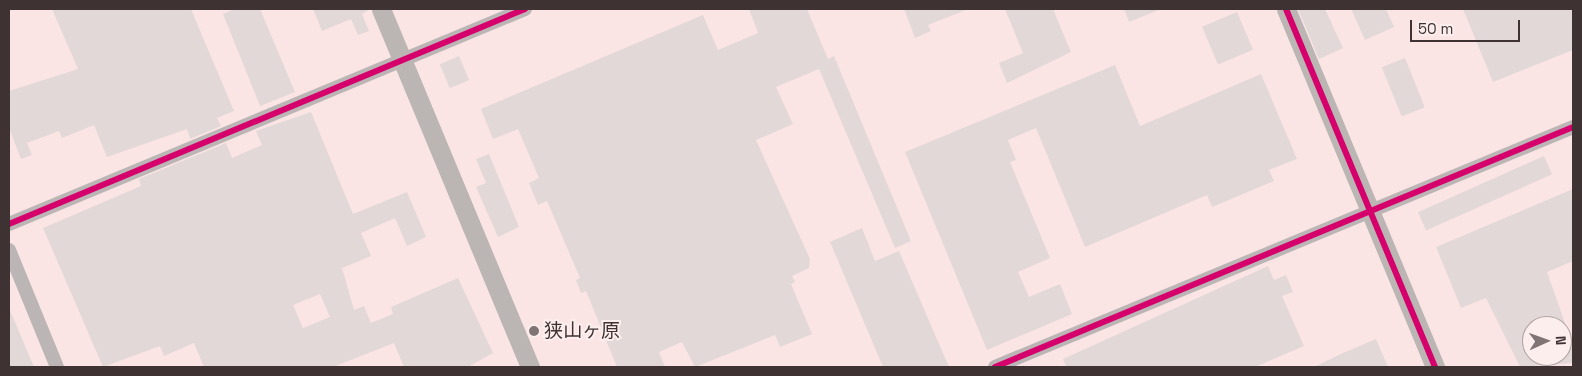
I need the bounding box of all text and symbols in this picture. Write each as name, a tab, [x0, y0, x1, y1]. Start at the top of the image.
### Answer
scale bar	[1412, 10, 1522, 42]
text: 50 m	[1418, 19, 1453, 38]
north arrow	[1522, 316, 1572, 366]
place label: 狭山ヶ原	[544, 320, 620, 342]
marker: 狭山ヶ原	[528, 325, 540, 337]
text: N	[1552, 335, 1570, 346]

